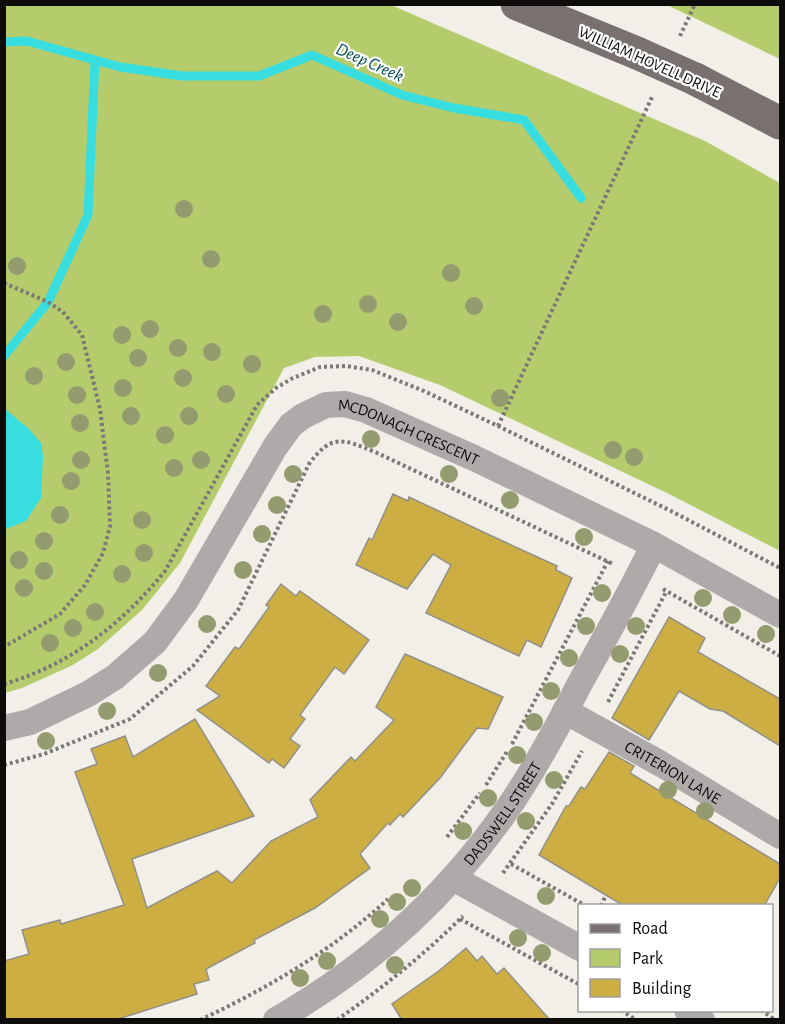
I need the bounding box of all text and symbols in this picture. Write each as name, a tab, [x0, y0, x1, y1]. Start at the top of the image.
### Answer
street label: WILLIAM HOVELL DRIVE	[576, 23, 723, 101]
water label: Deep Creek	[333, 40, 406, 86]
street label: MCDONAGH CRESCENT	[338, 397, 481, 468]
street label: CRITERION LANE	[622, 739, 723, 807]
street label: DADSWELL STREET	[461, 759, 545, 869]
legend	[578, 904, 773, 1012]
text: Road	[632, 920, 668, 938]
text: Park	[632, 950, 664, 968]
text: Building	[632, 980, 692, 998]

